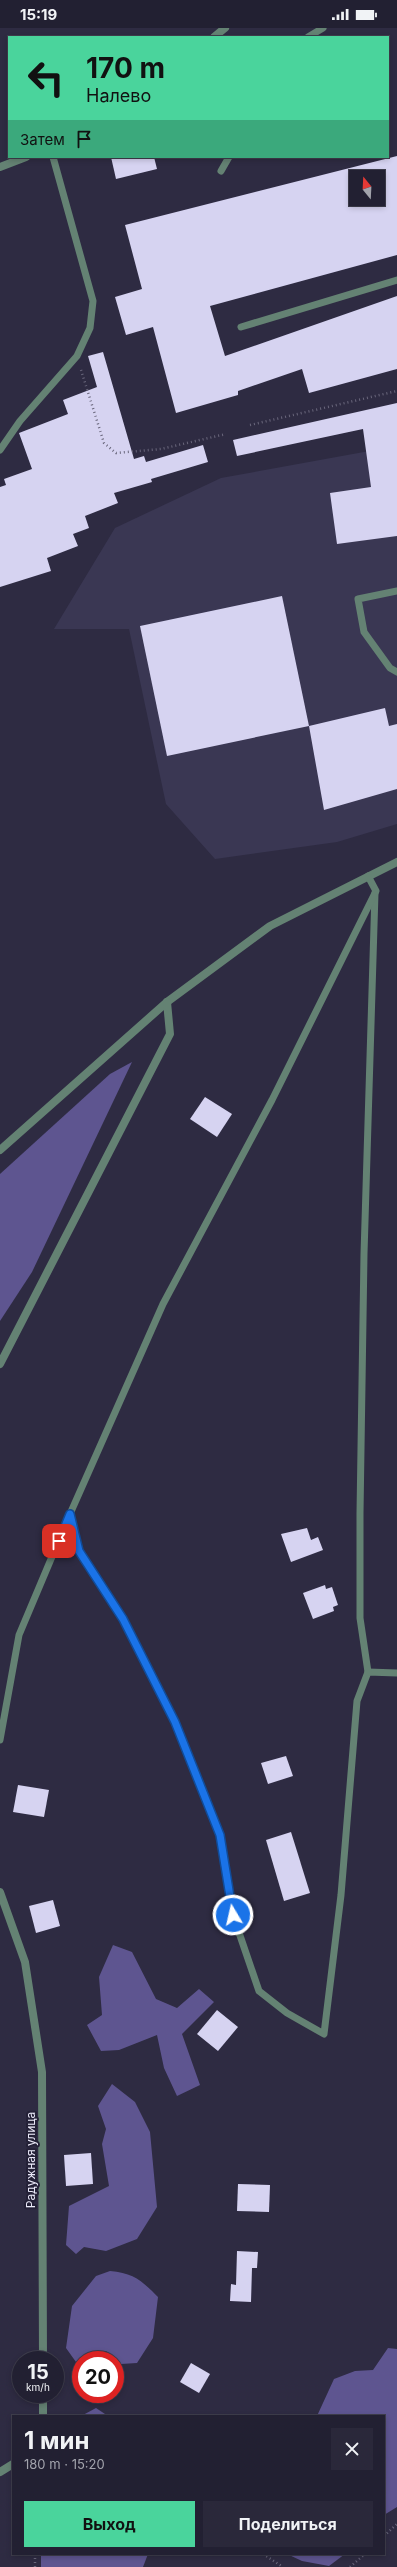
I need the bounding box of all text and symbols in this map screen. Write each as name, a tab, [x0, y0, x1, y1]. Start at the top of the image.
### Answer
text: 15:19	[20, 5, 57, 24]
text: 170 m	[86, 51, 165, 85]
icon: left	[20, 52, 72, 104]
text: Налево	[86, 85, 151, 106]
icon: arrive	[73, 128, 95, 150]
text: Затем	[20, 130, 65, 149]
north arrow	[349, 170, 385, 206]
map controls	[349, 170, 385, 206]
pin	[42, 1524, 76, 1558]
icon: arrive	[48, 1530, 70, 1552]
position arrow	[212, 1894, 254, 1936]
street label: Радужная улица	[23, 2112, 38, 2208]
speed limit sign: 20	[72, 2351, 124, 2403]
text: 15	[27, 2360, 49, 2384]
text: km/h	[26, 2381, 50, 2393]
text: 1 мин	[24, 2426, 89, 2455]
button: close	[331, 2428, 373, 2470]
text: 180 m · 15:20	[24, 2456, 105, 2472]
button: Выход	[24, 2501, 195, 2547]
button: Поделиться	[203, 2501, 373, 2547]

